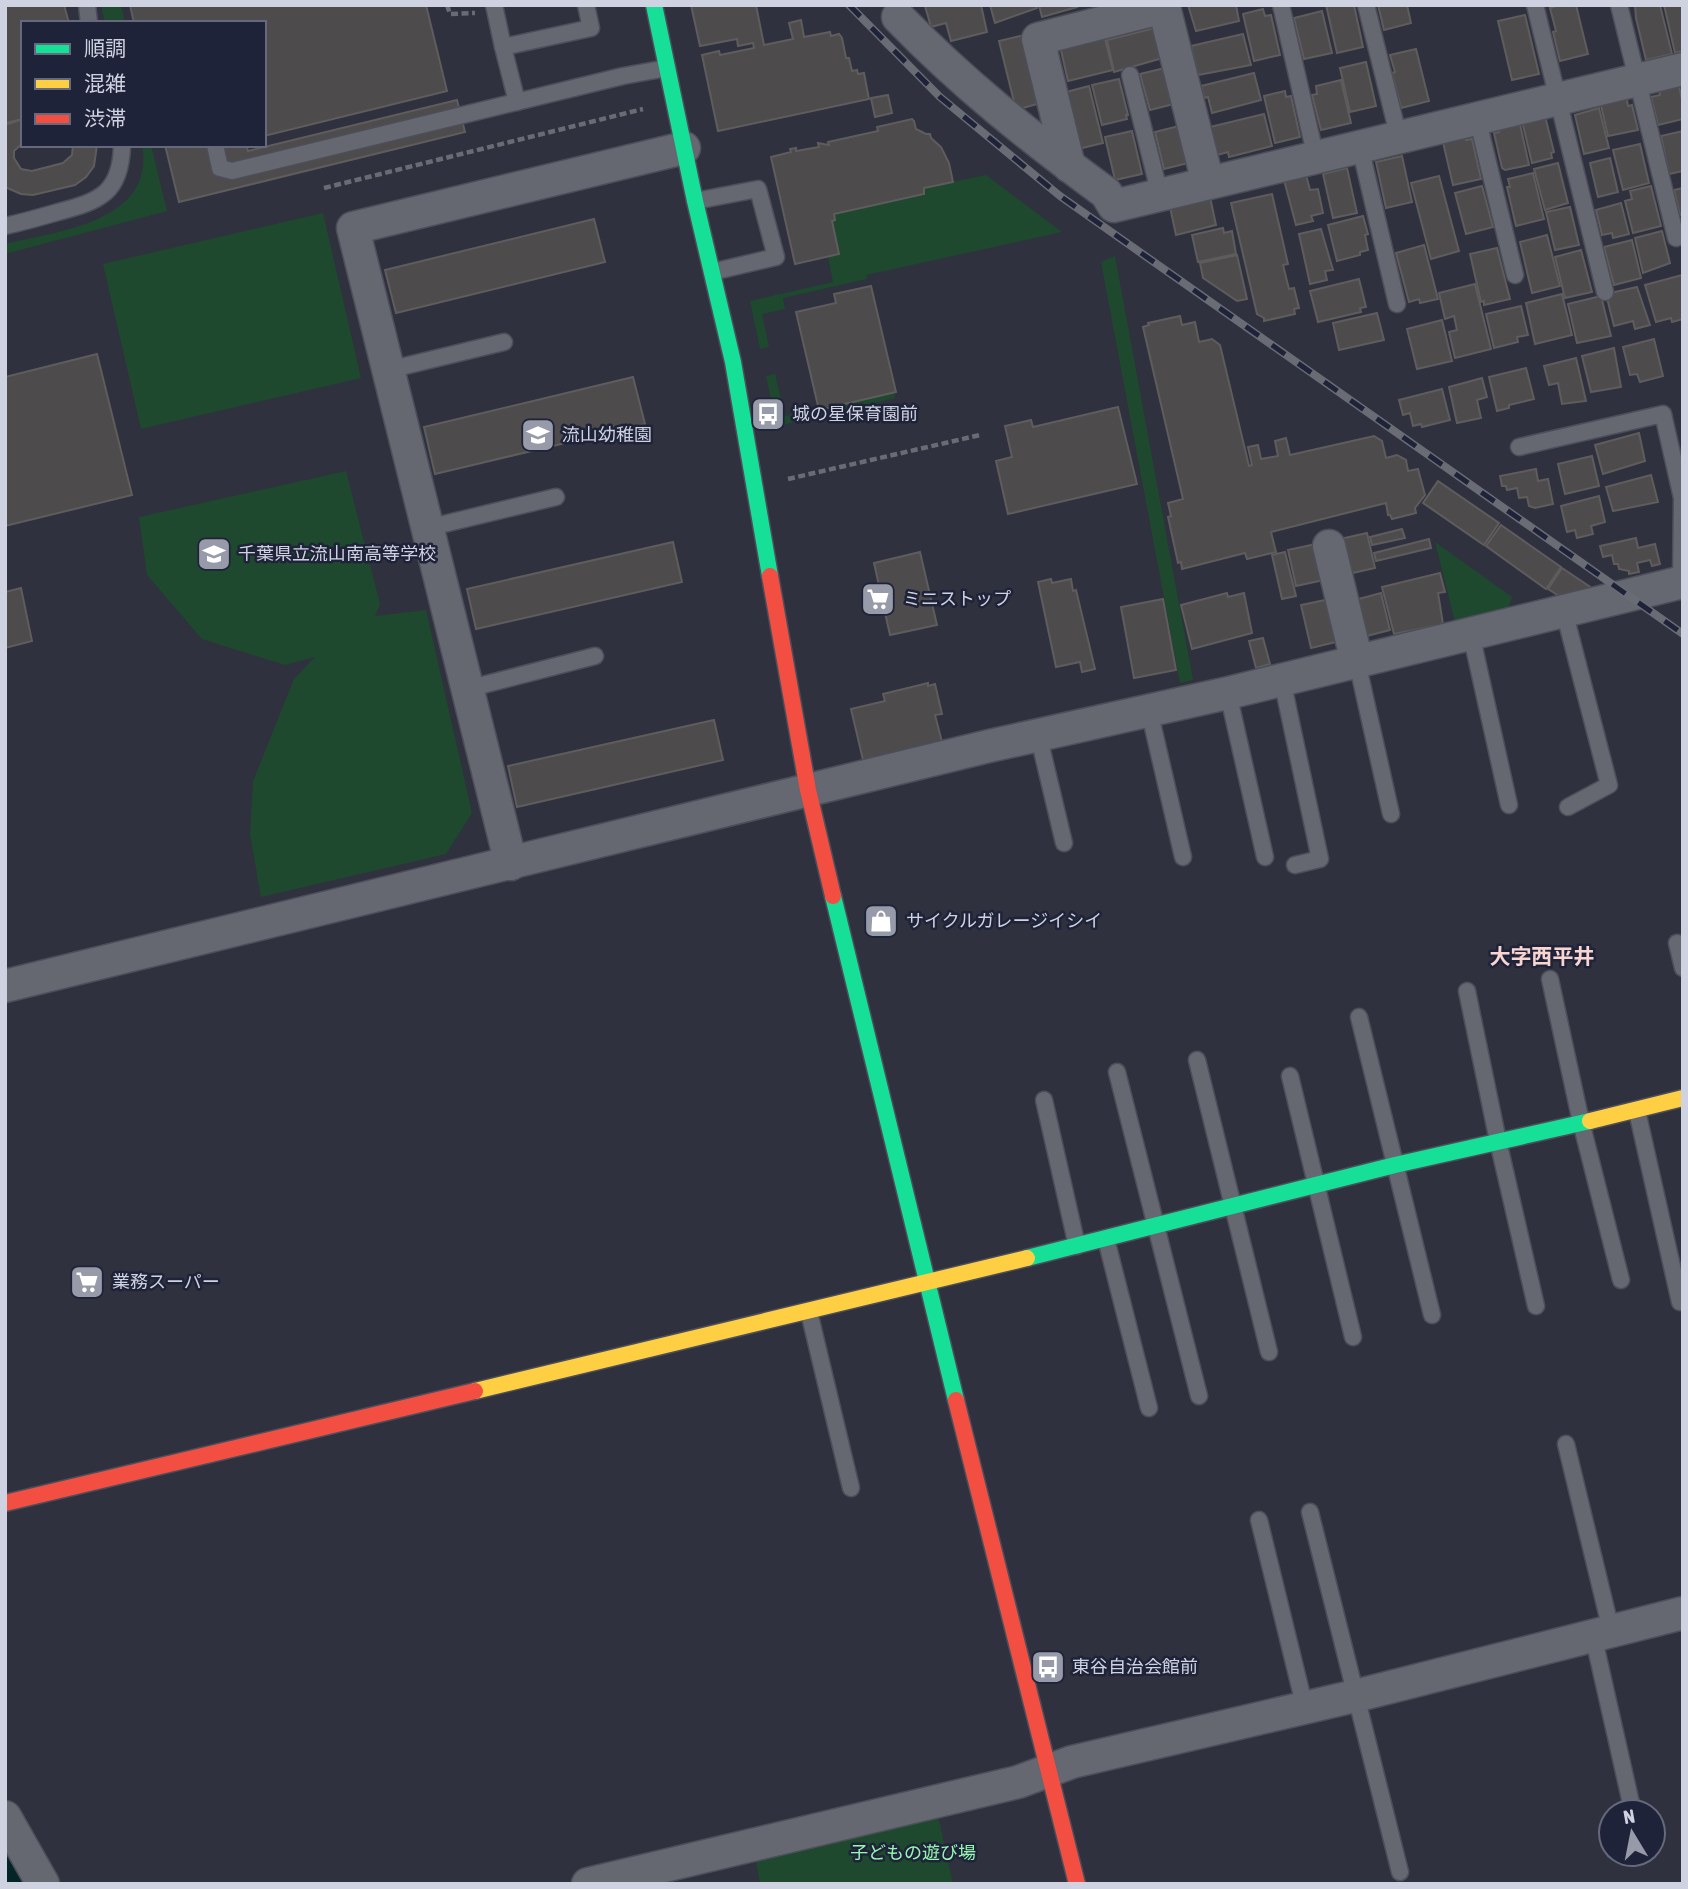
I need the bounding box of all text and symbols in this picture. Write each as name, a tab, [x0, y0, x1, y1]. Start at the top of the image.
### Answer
legend	[21, 21, 266, 147]
text: 順調	[84, 36, 126, 60]
text: 混雑	[84, 71, 126, 95]
text: 渋滞	[84, 106, 126, 130]
bus stop icon: 城の星保育園前	[749, 395, 787, 433]
place label: 城の星保育園前	[792, 403, 918, 424]
school or university icon: 流山幼稚園	[519, 416, 557, 454]
place label: 流山幼稚園	[562, 424, 652, 445]
school or university icon: 千葉県立流山南高等学校	[195, 535, 233, 573]
place label: 千葉県立流山南高等学校	[238, 543, 436, 564]
supermarket icon: ミニストップ	[859, 580, 897, 618]
place label: ミニストップ	[903, 588, 1011, 609]
shop icon: サイクルガレージイシイ	[862, 902, 900, 940]
place label: サイクルガレージイシイ	[906, 910, 1102, 931]
district label: 大字西平井	[1490, 944, 1595, 968]
supermarket icon: 業務スーパー	[68, 1263, 106, 1301]
place label: 業務スーパー	[112, 1271, 220, 1292]
bus stop icon: 東谷自治会館前	[1029, 1648, 1067, 1686]
place label: 東谷自治会館前	[1072, 1656, 1198, 1677]
north arrow	[1597, 1798, 1667, 1868]
text: N	[1622, 1804, 1636, 1828]
park label: 子どもの遊び場	[850, 1842, 976, 1863]

